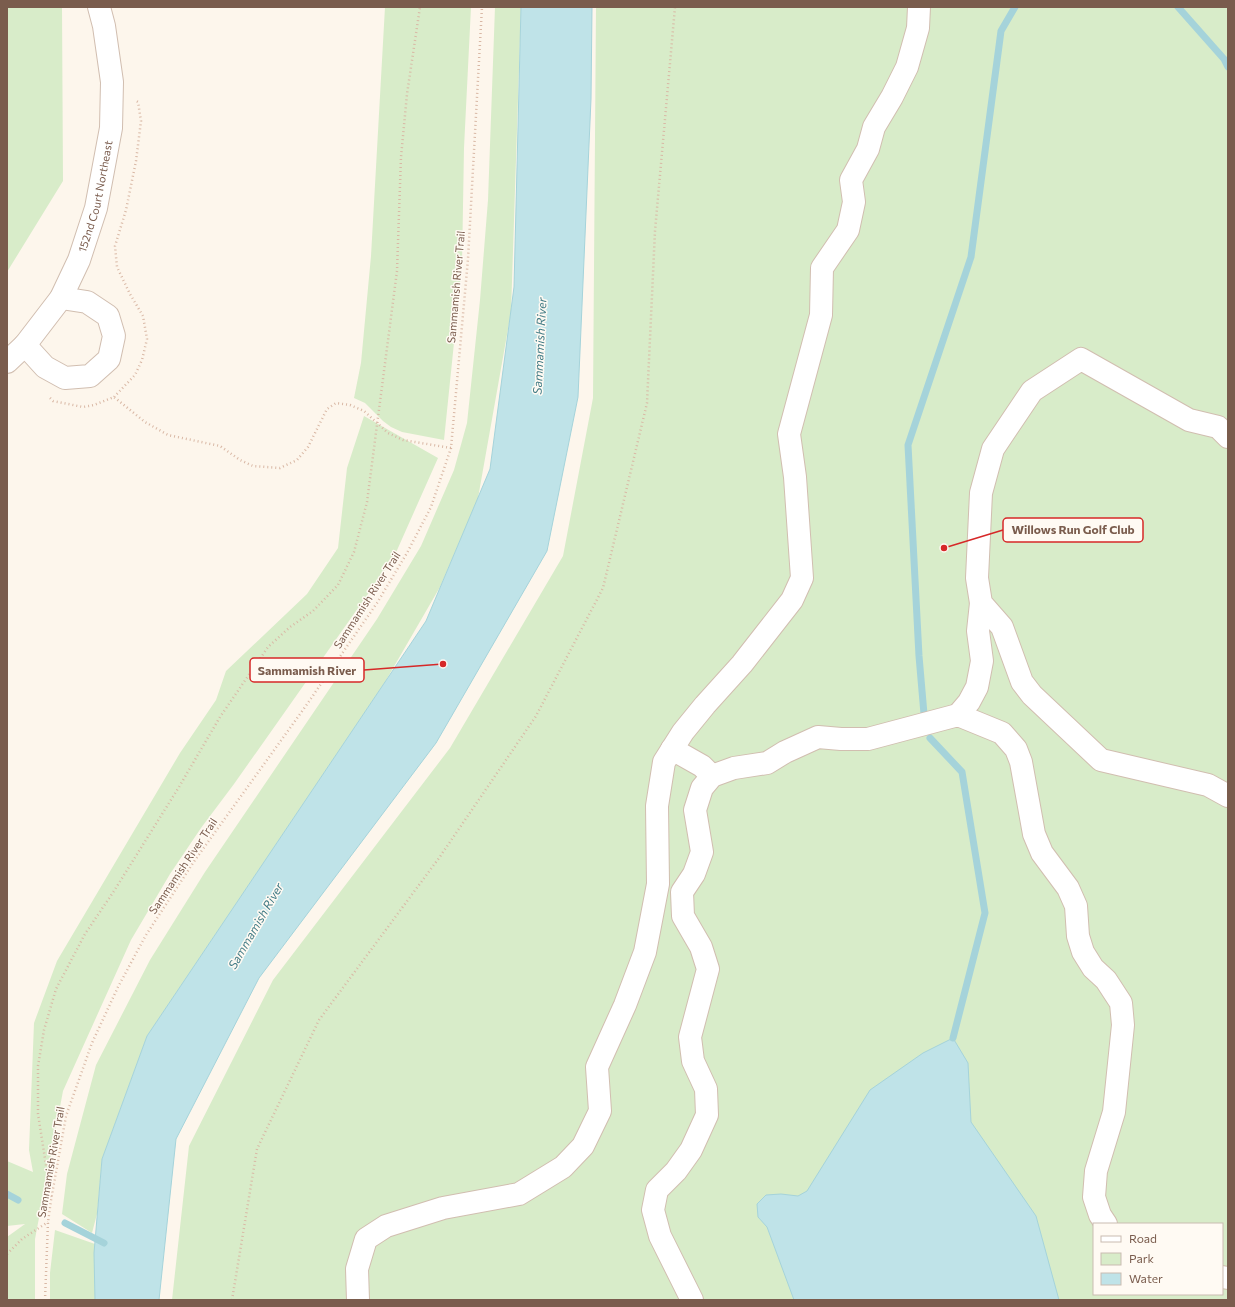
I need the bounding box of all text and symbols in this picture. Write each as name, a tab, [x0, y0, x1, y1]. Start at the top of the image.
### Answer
street label: 152nd Court Northeast	[75, 139, 115, 254]
street label: Sammamish River Trail	[444, 230, 467, 344]
water label: Sammamish River	[529, 296, 549, 395]
callout: Willows Run Golf Club	[1003, 518, 1143, 542]
text: Willows Run Golf Club	[1011, 522, 1135, 536]
street label: Sammamish River Trail	[330, 549, 403, 651]
callout: Sammamish River	[250, 658, 364, 682]
text: Sammamish River	[258, 663, 356, 677]
street label: Sammamish River Trail	[146, 815, 219, 916]
water label: Sammamish River	[225, 879, 286, 971]
street label: Sammamish River Trail	[34, 1105, 67, 1219]
legend	[1093, 1223, 1223, 1295]
text: Road	[1129, 1231, 1157, 1245]
text: Park	[1129, 1251, 1155, 1265]
text: Water	[1129, 1271, 1163, 1285]

